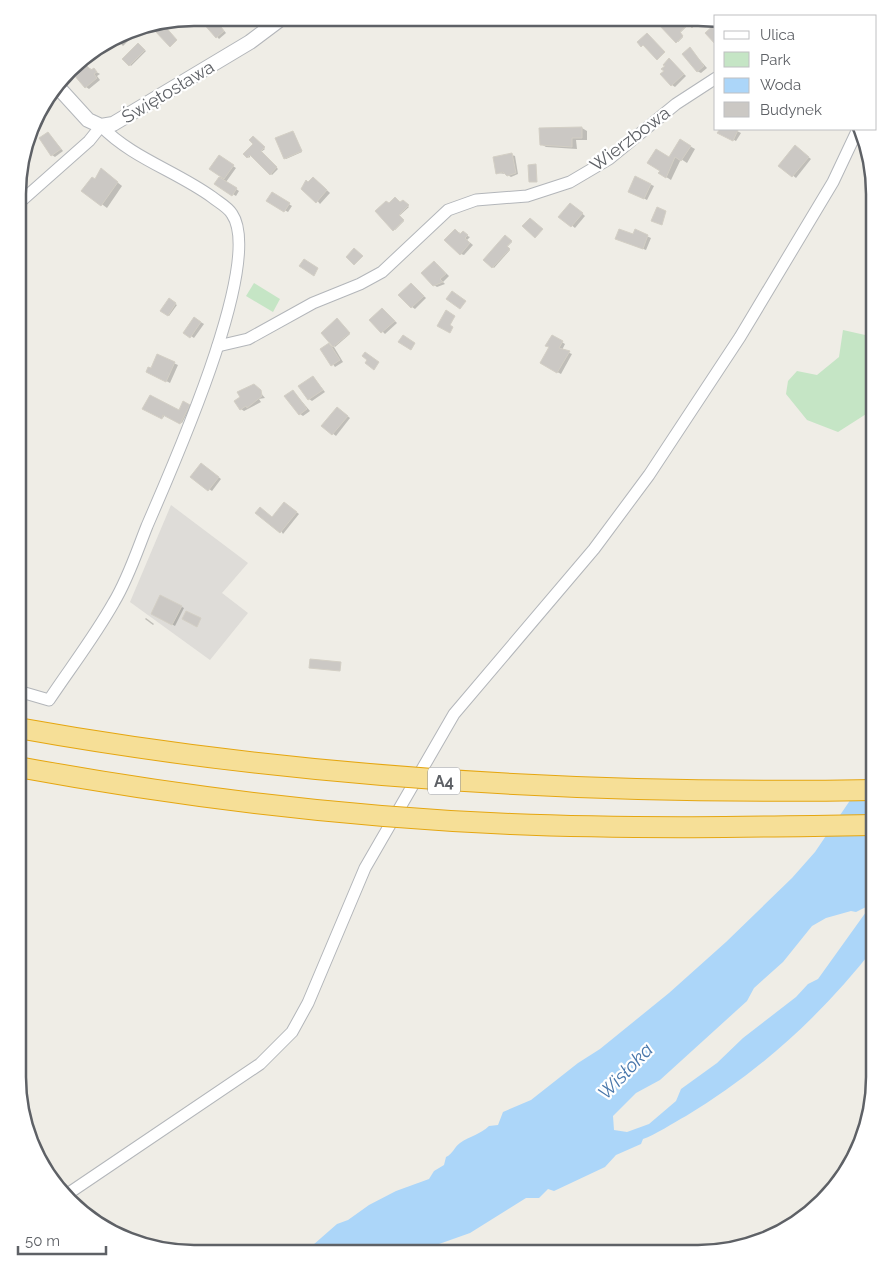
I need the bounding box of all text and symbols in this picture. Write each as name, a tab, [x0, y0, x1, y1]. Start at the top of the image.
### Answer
legend	[714, 15, 877, 130]
text: Ulica	[760, 26, 795, 44]
text: Park	[760, 51, 791, 69]
street label: Świętosława	[117, 55, 218, 127]
text: Woda	[760, 76, 801, 94]
text: Budynek	[760, 101, 822, 119]
street label: Wierzbowa	[586, 102, 674, 175]
road number: A4	[428, 768, 460, 794]
water label: Wisłoka	[593, 1038, 657, 1104]
scale bar	[18, 1224, 105, 1256]
text: 50 m	[25, 1232, 60, 1250]

